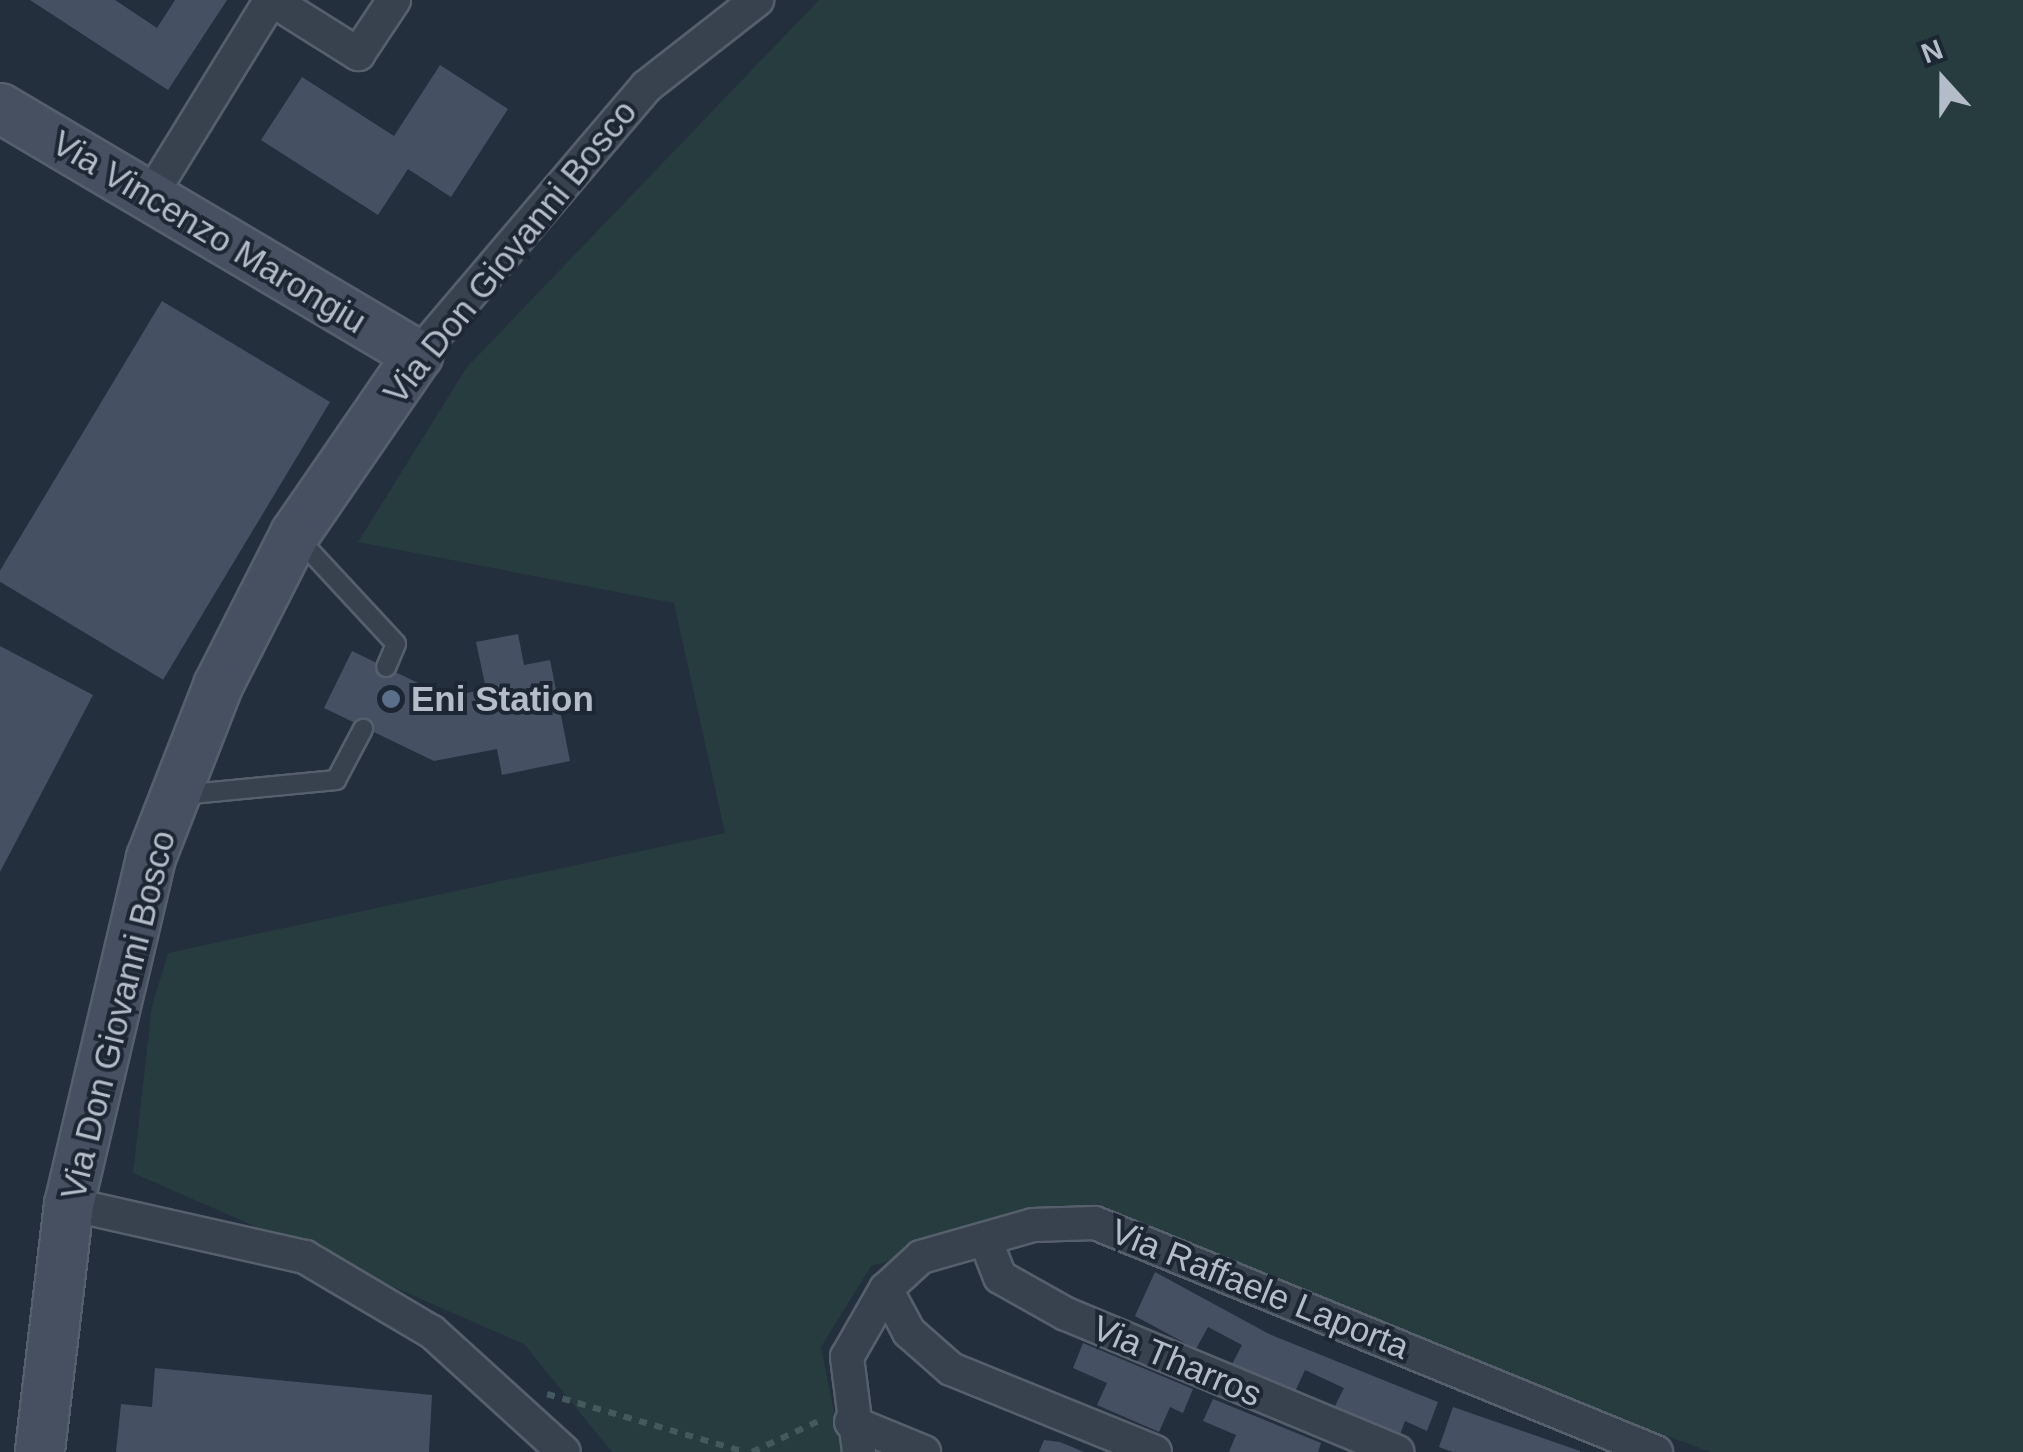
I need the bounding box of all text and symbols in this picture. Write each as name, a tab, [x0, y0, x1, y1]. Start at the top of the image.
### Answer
north arrow	[1893, 30, 1993, 130]
text: N	[1917, 33, 1947, 70]
street label: Via Don Giovanni Bosco	[375, 92, 645, 412]
street label: Via Vincenzo Marongiu	[44, 122, 374, 342]
place label: Eni Station	[411, 678, 594, 720]
marker: Eni Station	[380, 688, 402, 710]
street label: Via Don Giovanni Bosco	[52, 826, 184, 1204]
street label: Via Raffaele Laporta	[1105, 1210, 1415, 1368]
street label: Via Tharros	[1086, 1306, 1268, 1416]

